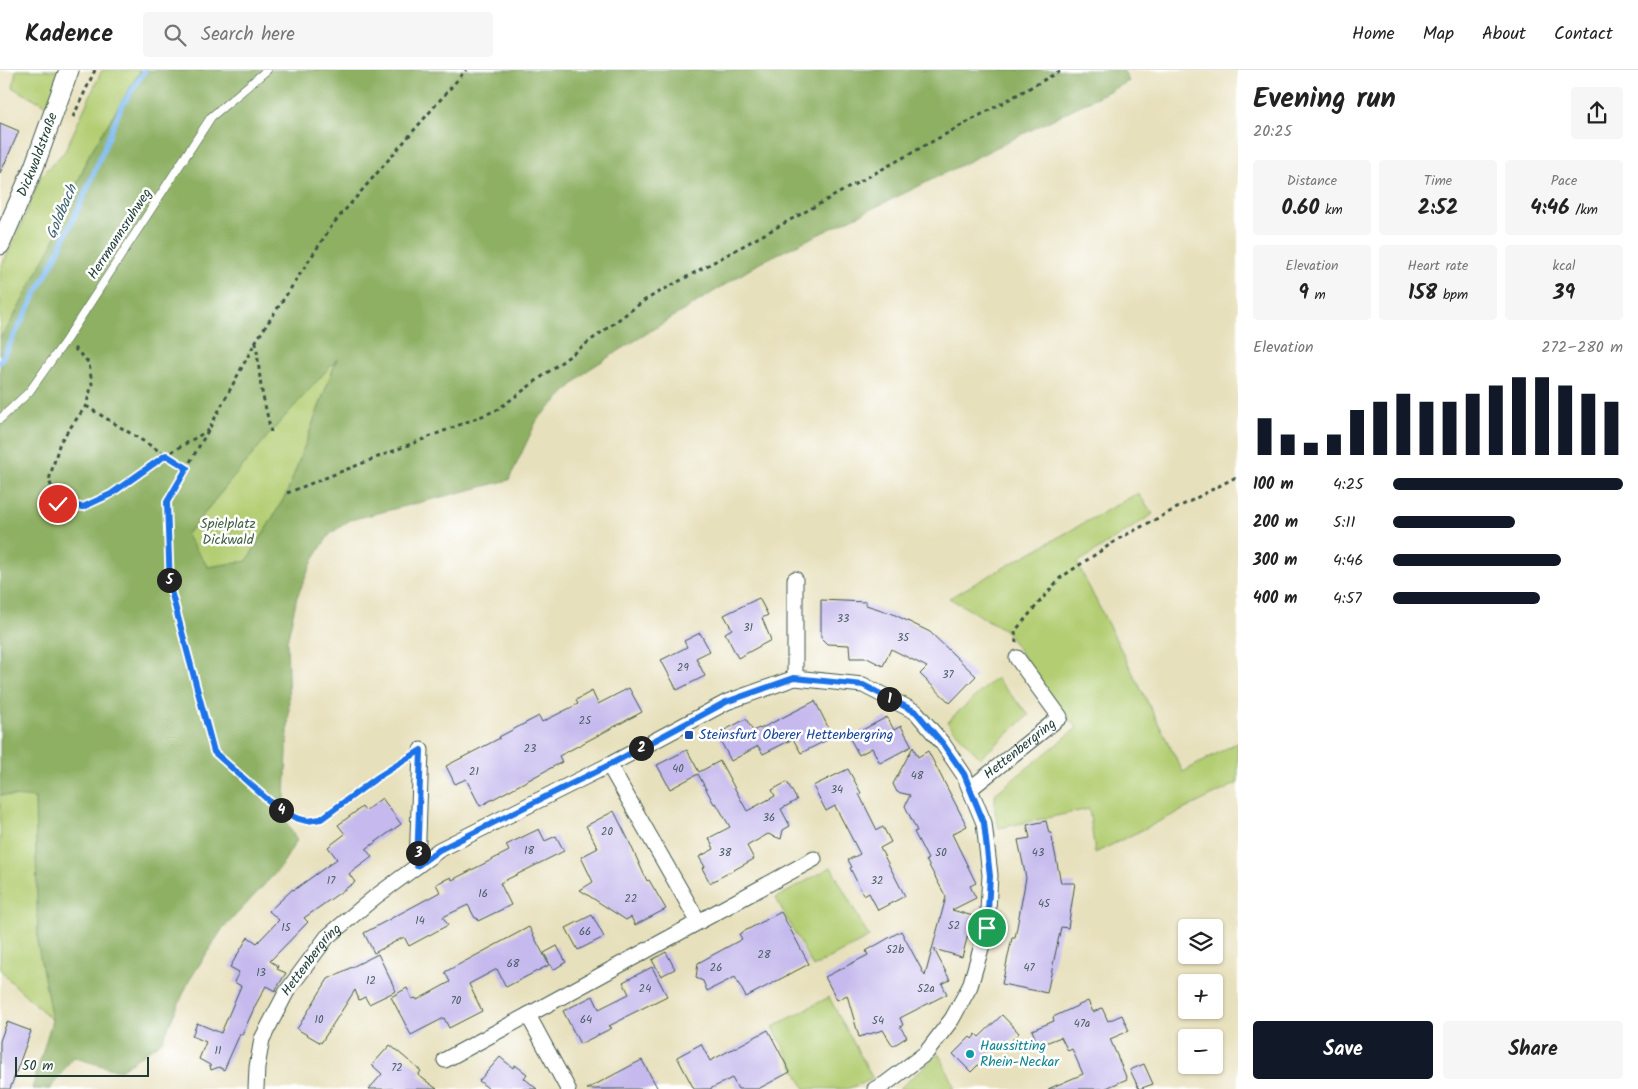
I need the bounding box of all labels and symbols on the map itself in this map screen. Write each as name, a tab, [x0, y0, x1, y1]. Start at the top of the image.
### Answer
street label: Dickwaldstraße	[11, 109, 64, 200]
water label: Goldbach	[40, 179, 85, 243]
street label: Herrmannsruhweg	[82, 184, 158, 284]
pin	[37, 483, 79, 525]
park label: Spielplatz Dickwald	[200, 513, 256, 551]
pin: 5	[156, 568, 182, 592]
house number: 33	[837, 610, 849, 628]
house number: 31	[743, 619, 753, 637]
house number: 35	[897, 629, 910, 647]
house number: 29	[677, 659, 690, 677]
house number: 37	[942, 666, 955, 684]
pin: 1	[876, 686, 902, 712]
house number: 25	[579, 712, 592, 730]
street label: Hettenbergring	[979, 713, 1061, 785]
place label: Steinsfurt Oberer Hettenbergring	[699, 724, 893, 746]
marker: Steinsfurt Oberer Hettenbergring	[683, 729, 695, 741]
pin: 2	[628, 736, 654, 760]
house number: 23	[524, 740, 536, 758]
house number: 40	[672, 760, 684, 778]
house number: 21	[469, 763, 479, 781]
house number: 48	[911, 767, 924, 785]
house number: 34	[831, 781, 843, 799]
pin: 4	[268, 798, 294, 822]
house number: 36	[763, 809, 775, 827]
house number: 20	[601, 823, 613, 841]
pin: 3	[406, 840, 430, 866]
house number: 18	[524, 842, 534, 860]
house number: 38	[719, 844, 732, 862]
house number: 50	[935, 844, 947, 862]
house number: 43	[1032, 844, 1044, 862]
house number: 17	[327, 872, 336, 890]
house number: 32	[871, 872, 883, 890]
house number: 16	[478, 885, 488, 903]
house number: 22	[625, 890, 637, 908]
house number: 45	[1038, 895, 1051, 913]
pin	[966, 907, 1008, 949]
house number: 14	[415, 912, 425, 930]
house number: 52	[948, 917, 960, 935]
street label: Hettenbergring	[276, 918, 346, 1001]
house number: 15	[281, 919, 292, 937]
house number: 66	[579, 923, 591, 941]
house number: 52b	[886, 941, 904, 959]
house number: 28	[757, 946, 771, 964]
house number: 68	[507, 955, 520, 973]
house number: 26	[710, 959, 722, 977]
house number: 47	[1023, 959, 1035, 977]
house number: 13	[256, 964, 266, 982]
house number: 12	[366, 972, 376, 990]
house number: 24	[639, 980, 651, 998]
house number: 52a	[917, 980, 935, 998]
house number: 70	[451, 992, 462, 1010]
house number: 10	[315, 1011, 324, 1029]
house number: 64	[580, 1011, 592, 1029]
house number: 54	[872, 1012, 884, 1030]
house number: 47a	[1074, 1015, 1090, 1033]
place label: Haussitting Rhein-Neckar	[980, 1035, 1060, 1073]
house number: 11	[215, 1042, 221, 1060]
marker: Haussitting Rhein-Neckar	[964, 1048, 976, 1060]
scale bar	[15, 1054, 149, 1077]
house number: 72	[391, 1059, 403, 1077]

